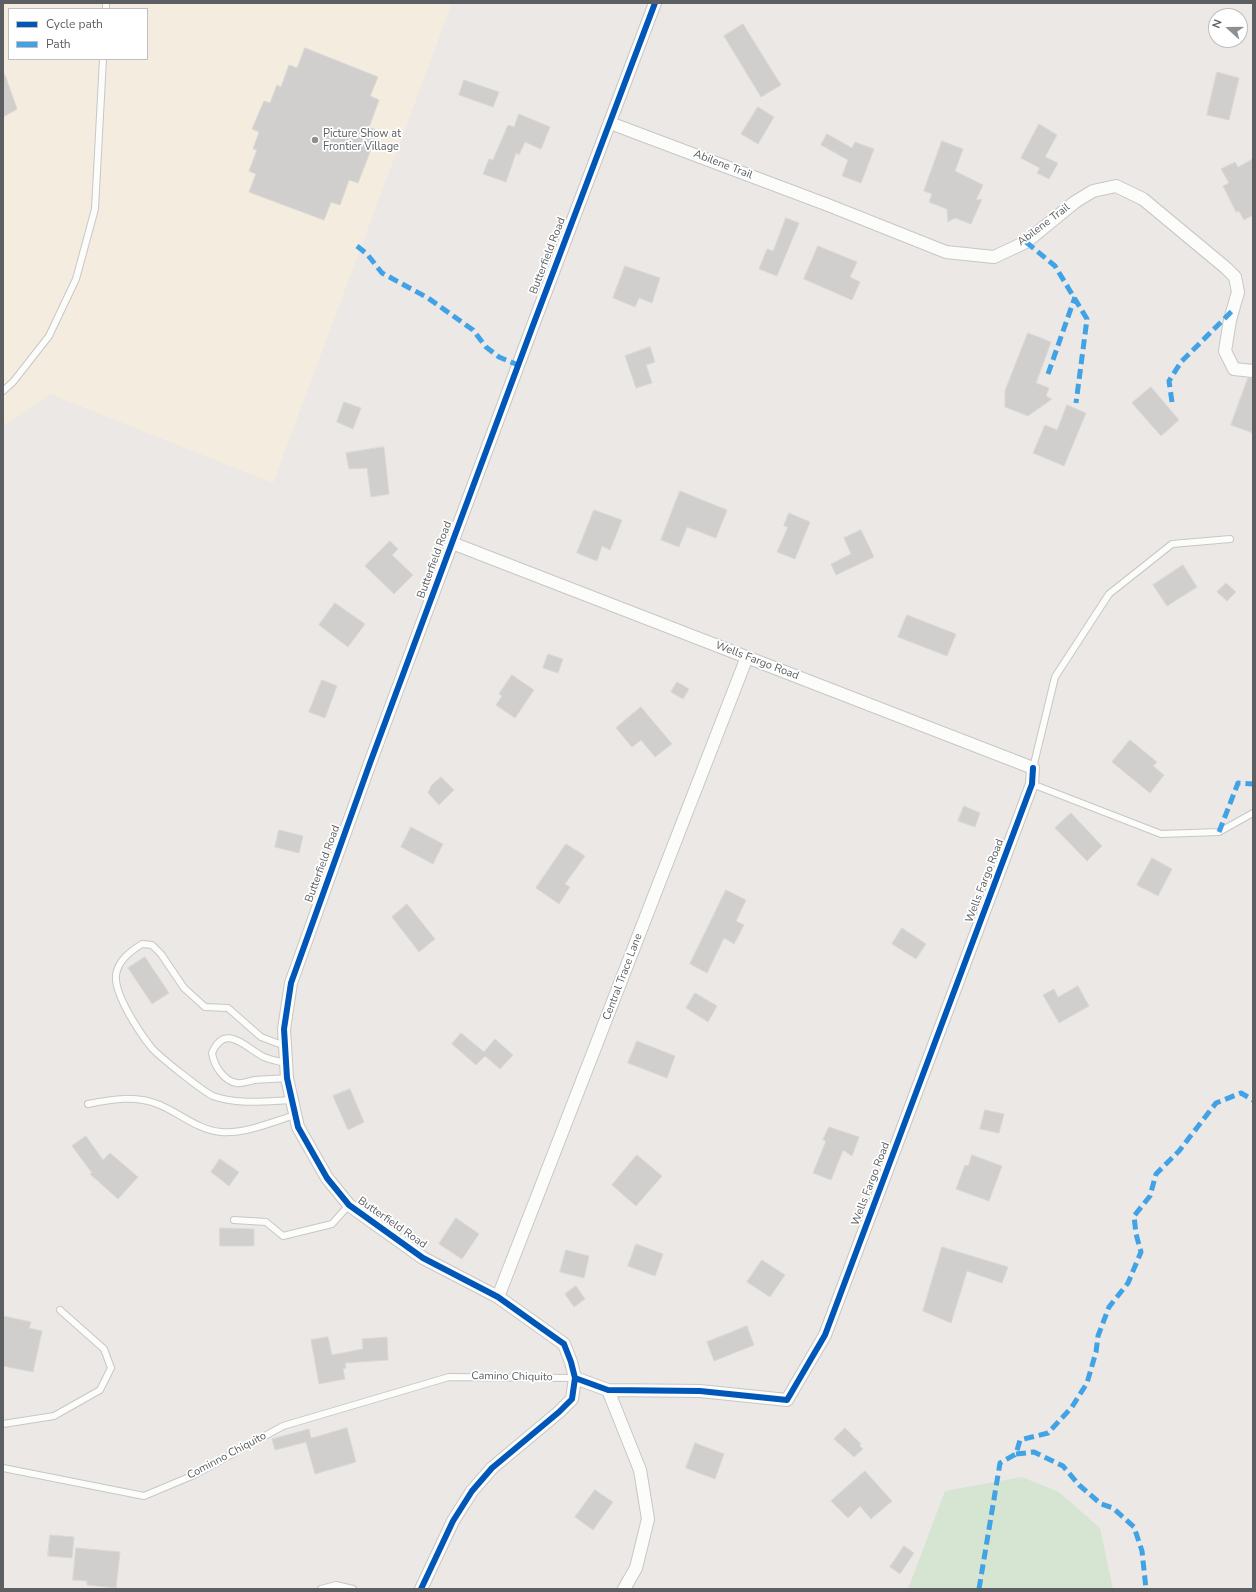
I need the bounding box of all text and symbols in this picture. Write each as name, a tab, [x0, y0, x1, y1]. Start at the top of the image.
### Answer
legend	[8, 8, 148, 60]
north arrow	[1208, 8, 1248, 48]
text: Cycle path	[46, 16, 103, 32]
text: N	[1209, 17, 1226, 30]
text: Path	[46, 36, 71, 52]
place label: Picture Show at Frontier Village	[323, 127, 401, 153]
marker: Picture Show at Frontier Village	[310, 135, 320, 145]
street label: Abilene Trail	[692, 148, 754, 182]
street label: Abilene Trail	[1015, 201, 1073, 249]
street label: Butterfield Road	[527, 216, 569, 296]
street label: Butterfield Road	[415, 520, 455, 600]
street label: Wells Fargo Road	[713, 639, 801, 683]
street label: Butterfield Road	[303, 824, 343, 904]
street label: Wells Fargo Road	[963, 837, 1007, 925]
street label: Central Trace Lane	[600, 932, 646, 1022]
street label: Wells Fargo Road	[849, 1140, 893, 1228]
street label: Butterfield Road	[355, 1194, 429, 1252]
street label: Camino Chiquito	[471, 1370, 553, 1384]
street label: Cominno Chiquito	[185, 1430, 269, 1482]

